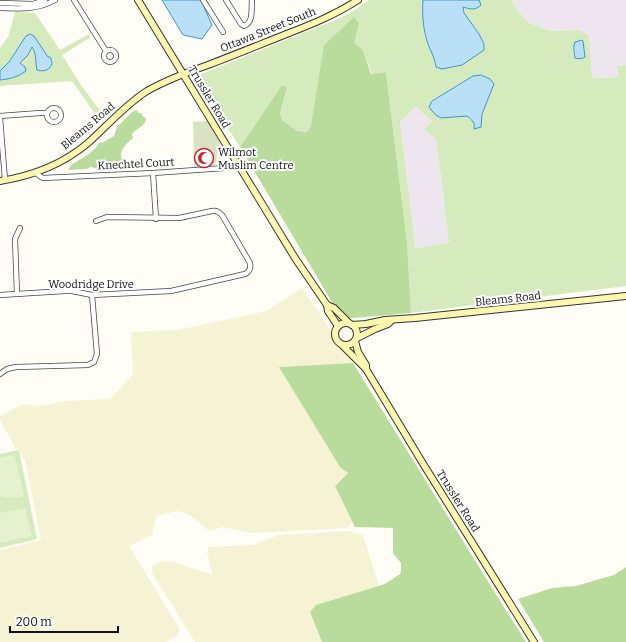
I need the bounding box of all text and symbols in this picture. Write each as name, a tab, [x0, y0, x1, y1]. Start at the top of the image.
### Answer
street label: Ottawa Street South	[218, 5, 318, 55]
street label: Trussler Road	[185, 63, 233, 131]
street label: Bleams Road	[59, 100, 118, 152]
place label: Wilmot Muslim Centre	[218, 146, 293, 172]
mosque icon: Wilmot Muslim Centre	[193, 147, 215, 169]
street label: Knechtel Court	[97, 155, 175, 173]
street label: Woodridge Drive	[48, 278, 134, 291]
street label: Bleams Road	[475, 289, 542, 309]
street label: Trussler Road	[434, 468, 482, 535]
scale bar	[10, 608, 118, 634]
text: 200 m	[16, 615, 52, 629]

